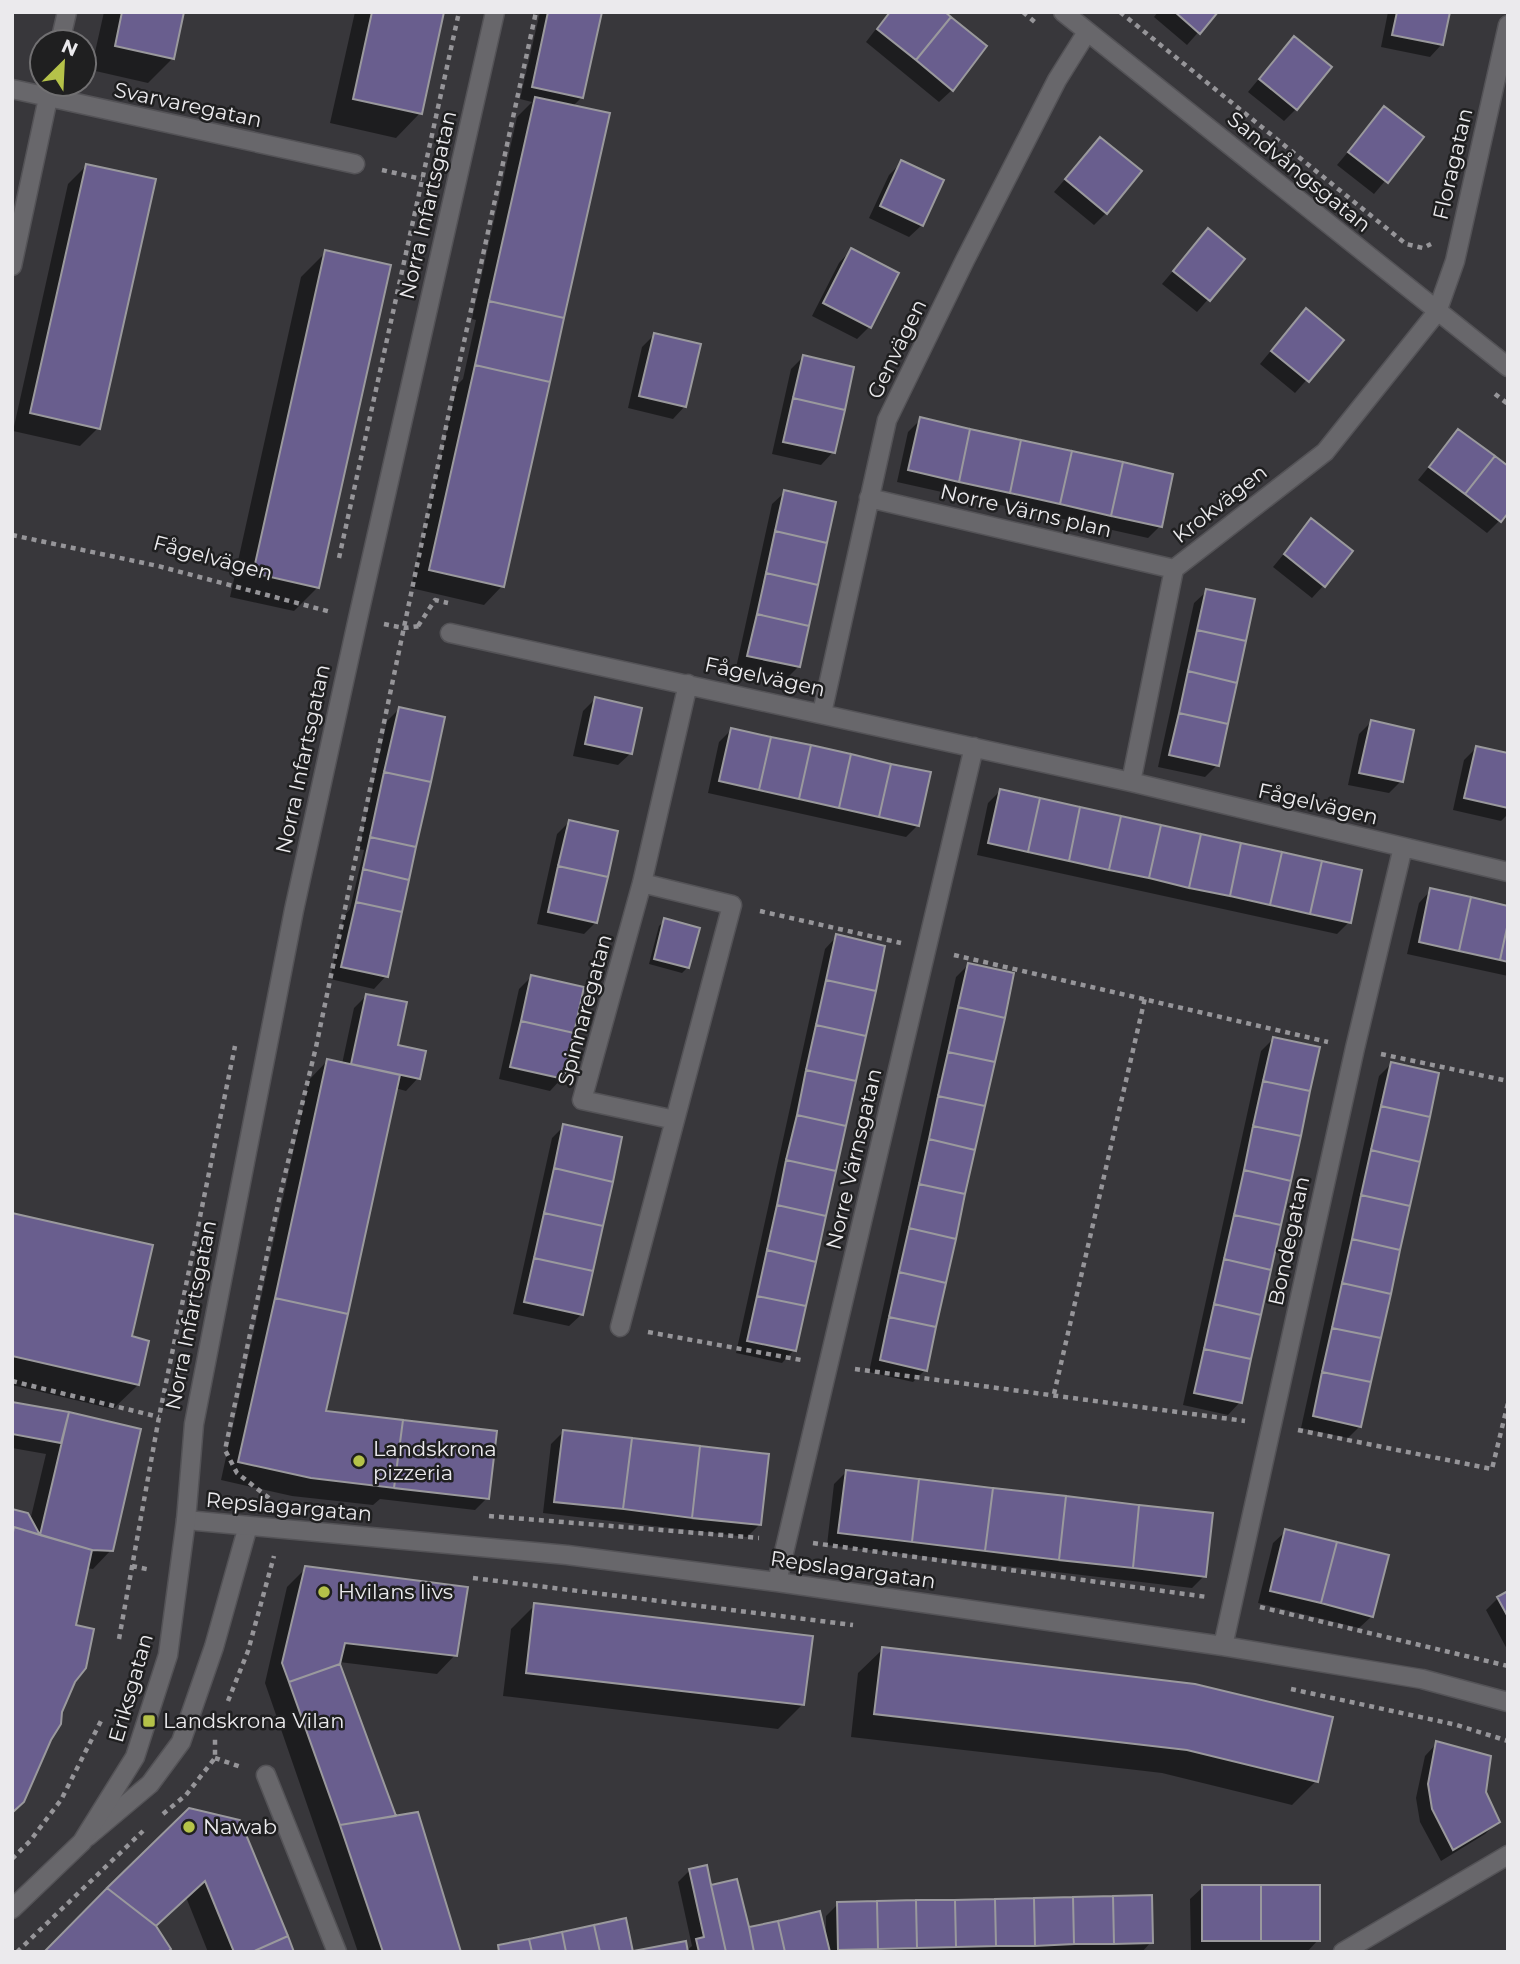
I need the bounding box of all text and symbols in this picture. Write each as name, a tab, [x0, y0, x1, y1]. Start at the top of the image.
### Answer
north arrow	[28, 28, 98, 98]
text: N	[58, 34, 81, 62]
street label: Svarvaregatan	[112, 77, 264, 132]
street label: Sandvångsgatan	[1223, 106, 1376, 237]
street label: Floragatan	[1428, 106, 1477, 222]
street label: Norra Infartsgatan	[394, 108, 461, 302]
street label: Genvägen	[862, 295, 931, 403]
street label: Krokvägen	[1168, 459, 1272, 548]
street label: Norre Värns plan	[938, 479, 1114, 542]
street label: Fågelvägen	[151, 530, 276, 585]
street label: Fågelvägen	[703, 652, 828, 701]
street label: Norra Infartsgatan	[270, 662, 335, 856]
street label: Fågelvägen	[1256, 778, 1381, 829]
street label: Spinnaregatan	[552, 931, 617, 1088]
street label: Norre Värnsgatan	[821, 1066, 886, 1252]
street label: Bondegatan	[1263, 1174, 1314, 1308]
street label: Norra Infartsgatan	[160, 1218, 221, 1412]
place label: Landskrona pizzeria	[373, 1436, 497, 1485]
marker: Landskrona pizzeria	[351, 1453, 367, 1469]
street label: Repslagargatan	[205, 1487, 373, 1526]
street label: Repslagargatan	[769, 1546, 937, 1593]
place label: Hvilans livs	[338, 1579, 453, 1604]
marker: Hvilans livs	[316, 1584, 332, 1600]
street label: Eriksgatan	[103, 1631, 158, 1745]
place label: Landskrona Vilan	[163, 1708, 344, 1733]
marker: Landskrona Vilan	[141, 1713, 157, 1729]
place label: Nawab	[203, 1814, 277, 1839]
marker: Nawab	[181, 1819, 197, 1835]

